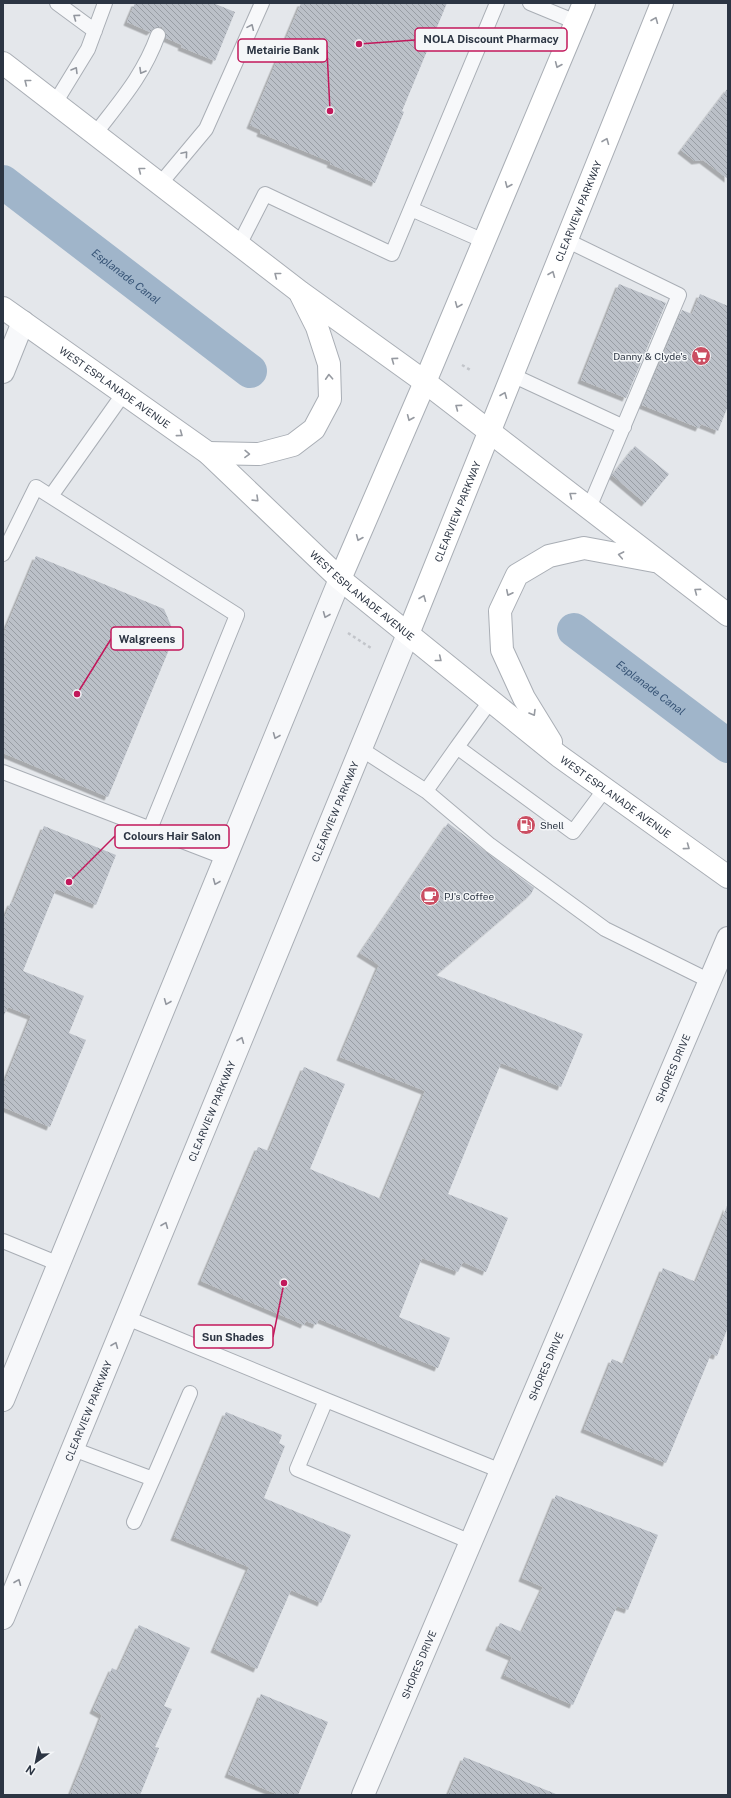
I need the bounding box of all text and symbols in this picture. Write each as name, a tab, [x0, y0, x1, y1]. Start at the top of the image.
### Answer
one-way arrow	[73, 14, 80, 22]
one-way arrow	[650, 17, 658, 24]
one-way arrow	[246, 24, 254, 32]
callout: NOLA Discount Pharmacy	[415, 28, 567, 51]
text: NOLA Discount Pharmacy	[423, 33, 559, 45]
callout: Metairie Bank	[238, 39, 327, 62]
text: Metairie Bank	[247, 44, 320, 56]
one-way arrow	[555, 60, 563, 68]
one-way arrow	[140, 66, 147, 74]
one-way arrow	[71, 67, 78, 74]
one-way arrow	[25, 79, 32, 86]
one-way arrow	[602, 137, 610, 144]
one-way arrow	[180, 151, 187, 159]
street label: CLEARVIEW PARKWAY	[553, 159, 604, 263]
one-way arrow	[139, 167, 146, 174]
one-way arrow	[504, 181, 512, 188]
water label: Esplanade Canal	[90, 246, 163, 306]
one-way arrow	[548, 271, 556, 278]
one-way arrow	[275, 272, 282, 279]
one-way arrow	[454, 301, 462, 308]
street label: WEST ESPLANADE AVENUE	[57, 344, 173, 430]
supermarket icon: Danny & Clyde's	[690, 345, 712, 367]
place label: Danny & Clyde's	[613, 350, 687, 362]
one-way arrow	[391, 358, 398, 365]
one-way arrow	[325, 374, 334, 380]
one-way arrow	[499, 391, 507, 398]
one-way arrow	[455, 405, 462, 412]
one-way arrow	[407, 414, 415, 422]
one-way arrow	[176, 429, 183, 436]
one-way arrow	[244, 450, 250, 458]
street label: CLEARVIEW PARKWAY	[432, 459, 483, 564]
one-way arrow	[569, 492, 576, 499]
one-way arrow	[251, 495, 259, 502]
one-way arrow	[355, 534, 363, 541]
street label: WEST ESPLANADE AVENUE	[308, 548, 417, 643]
one-way arrow	[618, 551, 624, 560]
one-way arrow	[506, 588, 514, 596]
one-way arrow	[694, 588, 701, 596]
one-way arrow	[418, 595, 426, 602]
one-way arrow	[322, 612, 330, 619]
callout: Walgreens	[111, 627, 183, 650]
text: Walgreens	[119, 633, 175, 645]
one-way arrow	[434, 654, 441, 661]
water label: Esplanade Canal	[614, 658, 687, 717]
one-way arrow	[529, 709, 536, 716]
one-way arrow	[273, 732, 281, 739]
street label: WEST ESPLANADE AVENUE	[558, 753, 673, 840]
street label: CLEARVIEW PARKWAY	[309, 760, 361, 864]
fuel station icon: Shell	[515, 814, 537, 836]
place label: Shell	[540, 819, 564, 831]
callout: Colours Hair Salon	[115, 825, 229, 848]
text: Colours Hair Salon	[123, 830, 221, 842]
one-way arrow	[683, 843, 690, 850]
one-way arrow	[213, 877, 221, 885]
cafe icon: PJ's Coffee	[419, 885, 441, 907]
place label: PJ's Coffee	[444, 890, 495, 902]
one-way arrow	[163, 998, 171, 1005]
street label: SHORES DRIVE	[653, 1032, 692, 1104]
one-way arrow	[237, 1037, 245, 1044]
street label: CLEARVIEW PARKWAY	[186, 1059, 238, 1163]
one-way arrow	[160, 1222, 168, 1230]
callout: Sun Shades	[194, 1325, 273, 1348]
street label: SHORES DRIVE	[526, 1330, 565, 1402]
text: Sun Shades	[202, 1331, 264, 1343]
one-way arrow	[111, 1342, 119, 1349]
street label: CLEARVIEW PARKWAY	[62, 1359, 114, 1463]
one-way arrow	[13, 1578, 21, 1586]
street label: SHORES DRIVE	[399, 1628, 439, 1700]
north arrow	[16, 1742, 56, 1782]
text: N	[24, 1763, 37, 1778]

